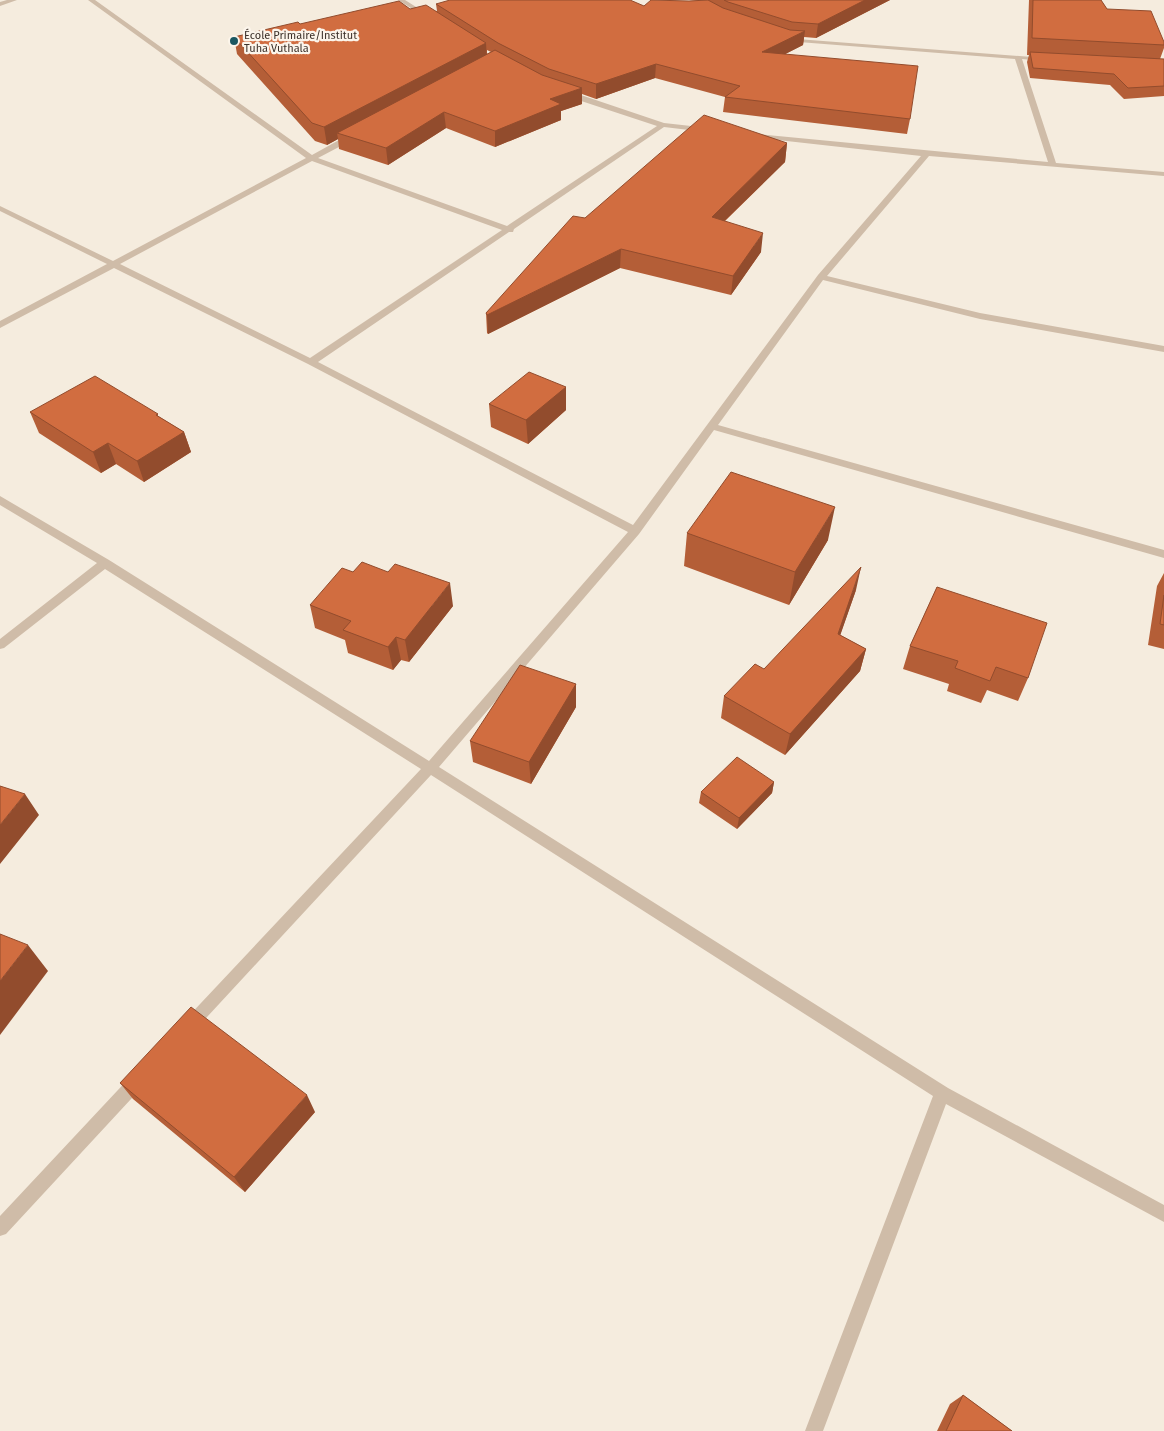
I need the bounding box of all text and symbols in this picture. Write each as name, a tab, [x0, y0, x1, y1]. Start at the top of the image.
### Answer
place label: École Primaire/Institut Tuha Vuthala	[244, 28, 357, 55]
marker: École Primaire/Institut Tuha Vuthala	[228, 35, 240, 47]

